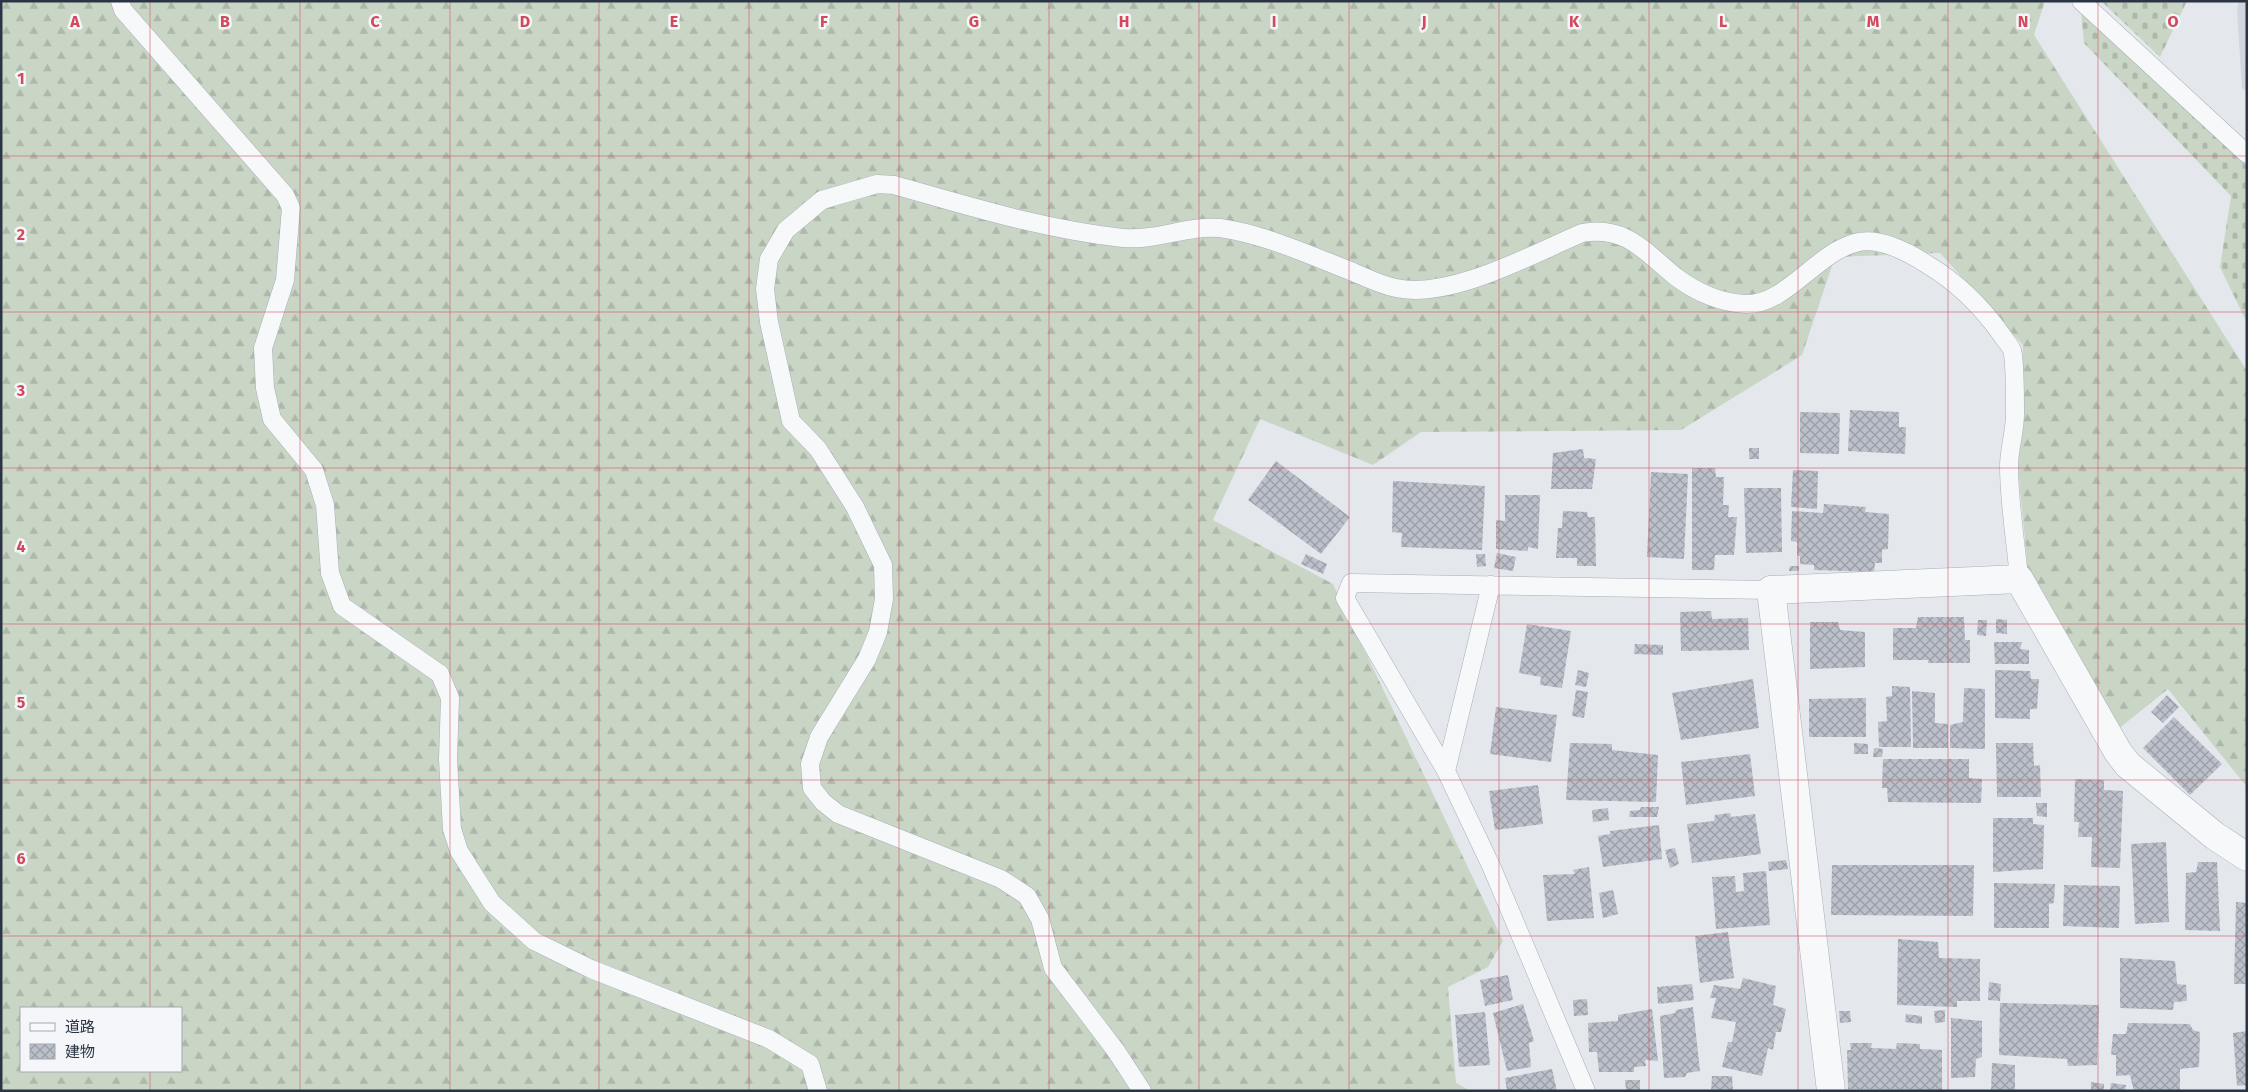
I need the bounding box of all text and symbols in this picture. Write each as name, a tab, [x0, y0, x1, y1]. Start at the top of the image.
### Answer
text: A	[69, 12, 80, 31]
text: B	[220, 12, 230, 31]
text: C	[370, 12, 380, 31]
text: D	[520, 12, 530, 31]
text: E	[670, 12, 678, 31]
text: F	[820, 12, 828, 31]
text: G	[969, 12, 979, 31]
text: H	[1119, 12, 1129, 31]
text: I	[1272, 12, 1276, 31]
text: J	[1420, 12, 1427, 31]
text: K	[1569, 12, 1580, 31]
text: L	[1719, 12, 1727, 31]
text: M	[1867, 12, 1880, 31]
text: N	[2018, 12, 2028, 31]
text: O	[2167, 12, 2179, 31]
text: 1	[17, 69, 25, 88]
text: 2	[17, 225, 25, 244]
text: 3	[16, 381, 25, 400]
text: 4	[16, 537, 26, 556]
text: 5	[17, 693, 26, 712]
text: 6	[16, 849, 26, 868]
legend	[20, 1007, 182, 1072]
text: 道路	[65, 1018, 95, 1036]
text: 建物	[65, 1043, 95, 1061]

